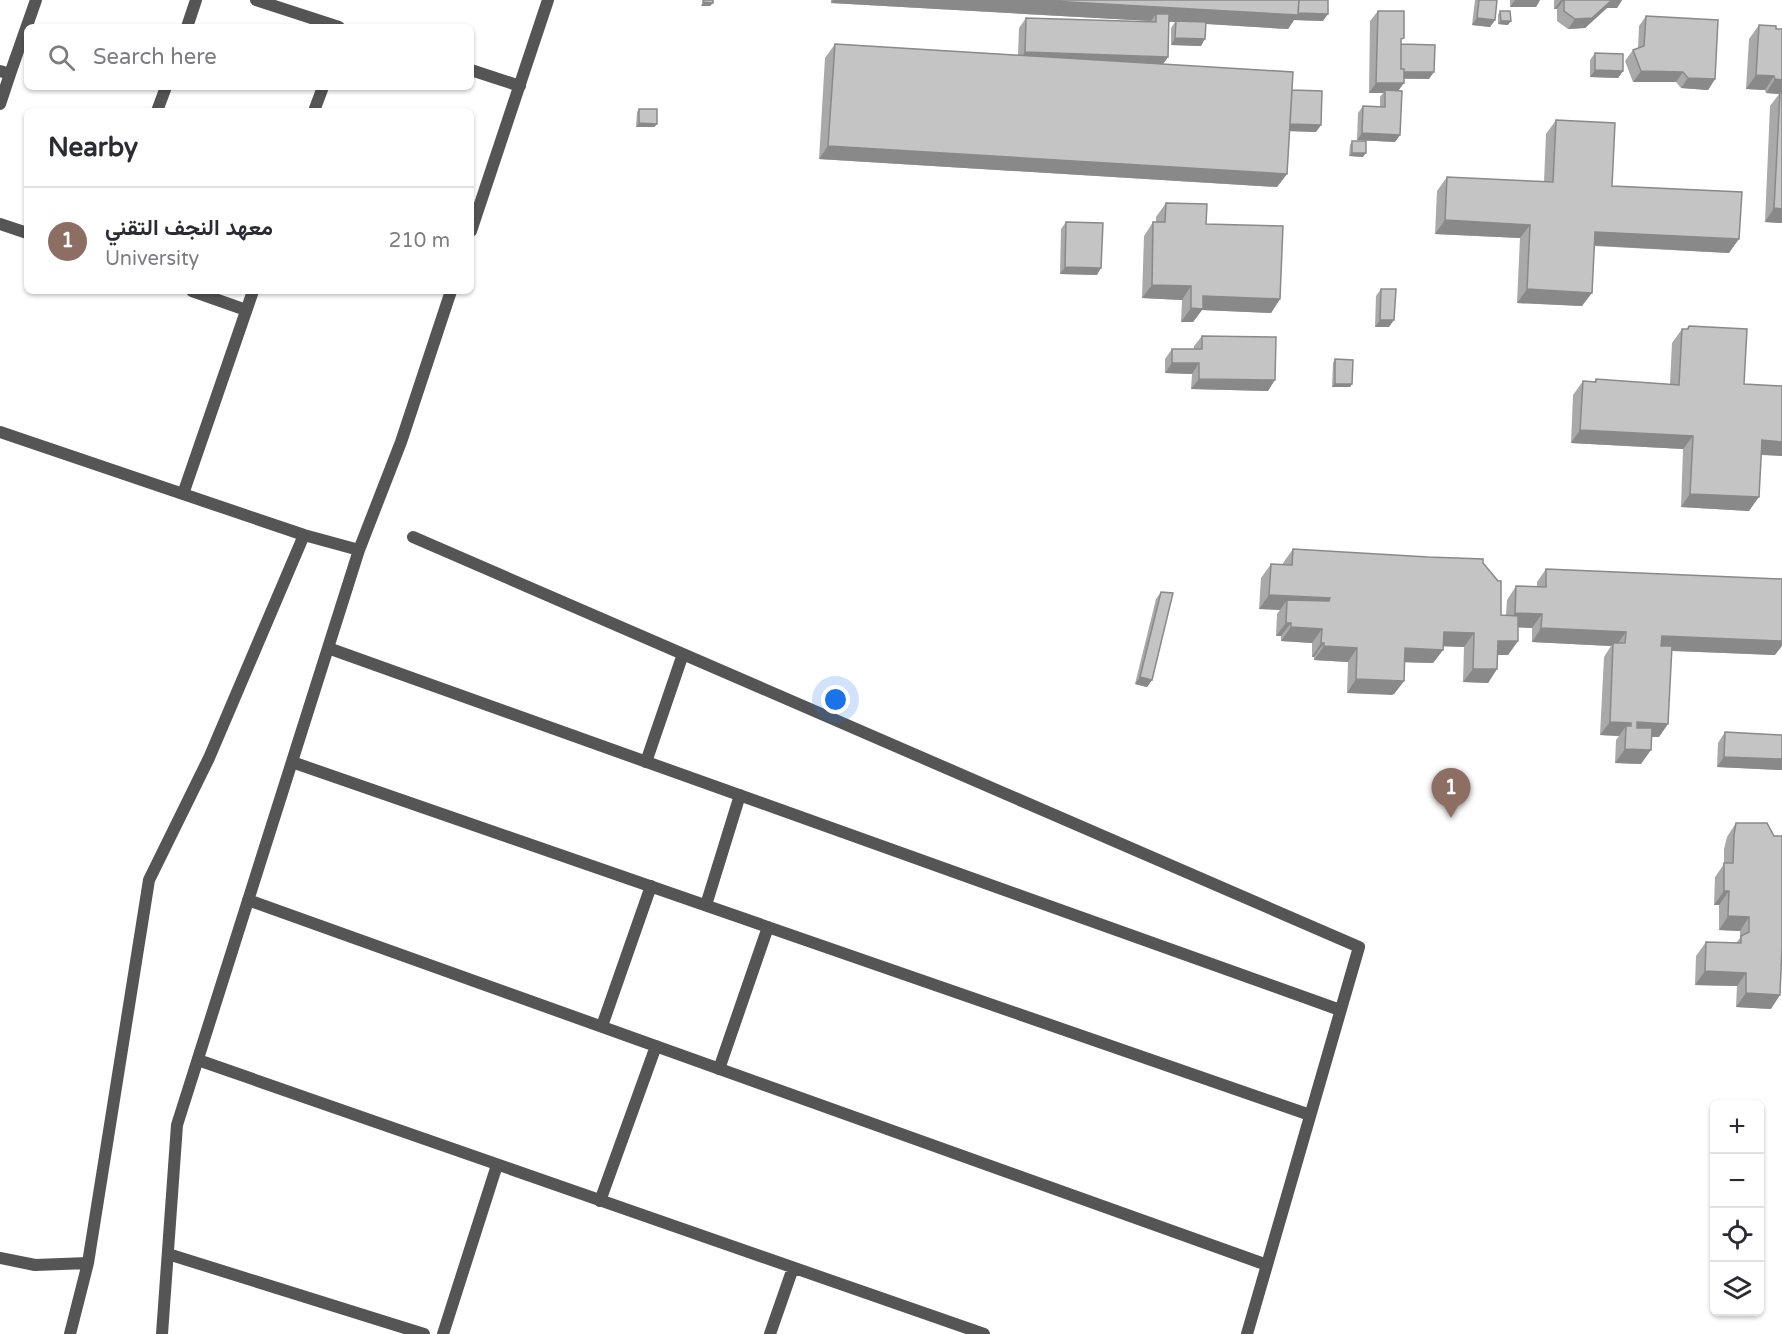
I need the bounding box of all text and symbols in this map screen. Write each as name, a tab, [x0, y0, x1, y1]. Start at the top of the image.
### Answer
search box	[24, 24, 474, 90]
icon: search	[45, 41, 78, 74]
text: Search here	[93, 44, 217, 70]
text: Nearby	[48, 132, 138, 163]
text: معهد النجف التقني	[105, 215, 273, 241]
text: 1	[61, 229, 74, 253]
text: 210 m	[389, 229, 450, 253]
text: University	[105, 247, 199, 271]
your location	[821, 685, 850, 714]
pin: 1	[1432, 768, 1470, 818]
map controls	[1710, 1100, 1764, 1316]
button: +	[1710, 1100, 1764, 1154]
button: −	[1710, 1154, 1764, 1208]
button: locate	[1710, 1208, 1764, 1262]
button: layers	[1710, 1262, 1764, 1316]

